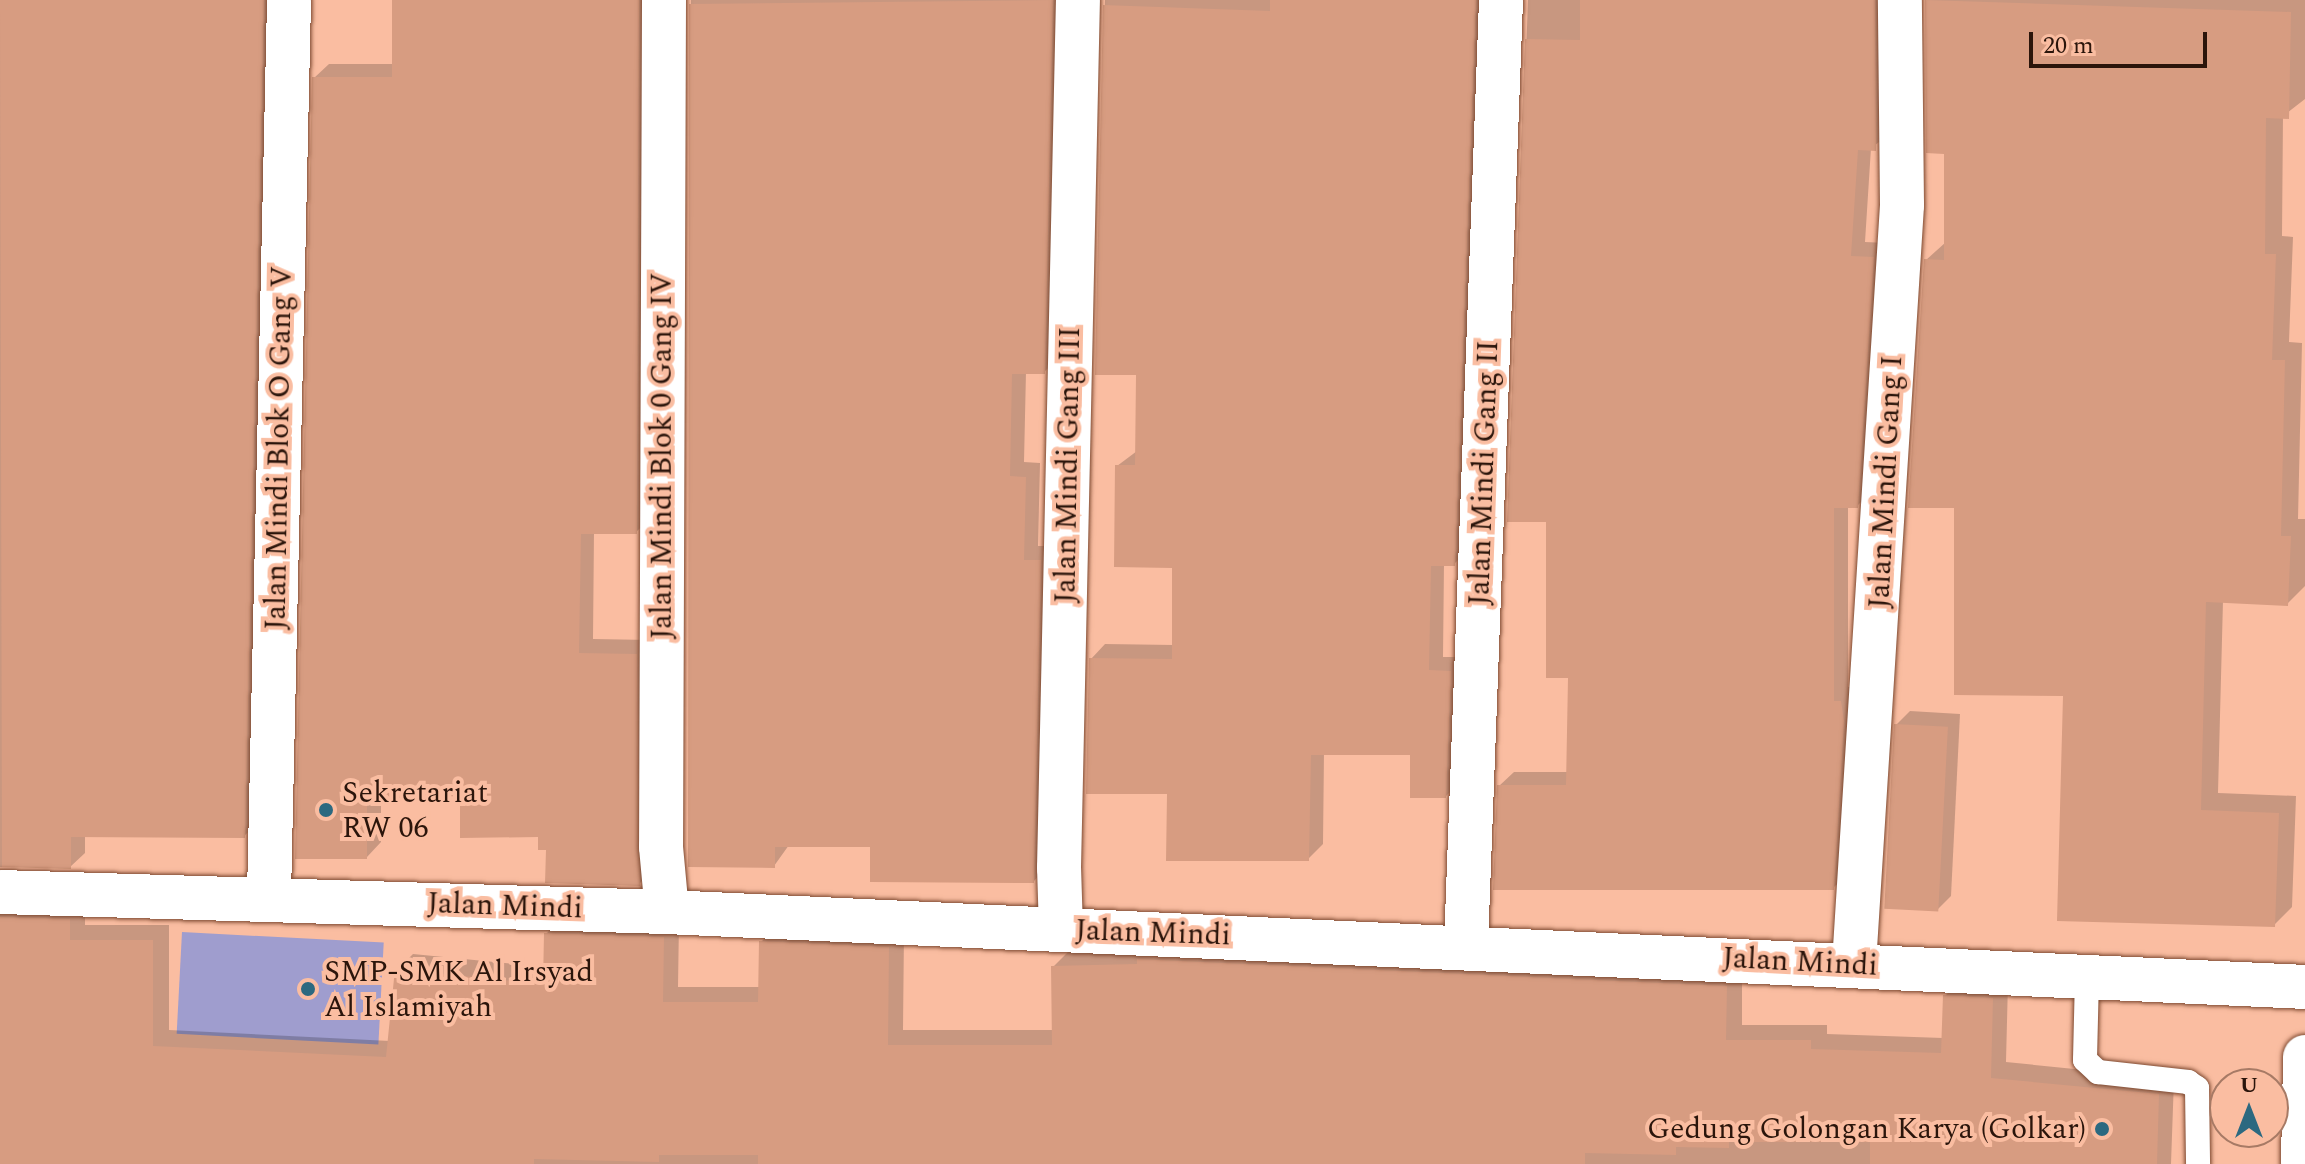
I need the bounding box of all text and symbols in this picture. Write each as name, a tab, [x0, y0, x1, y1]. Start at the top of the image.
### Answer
scale bar	[2033, 16, 2211, 66]
text: 20 m	[2043, 28, 2094, 64]
street label: Jalan Mindi Blok O Gang V	[258, 265, 300, 631]
street label: Jalan Mindi Blok 0 Gang IV	[644, 272, 680, 640]
street label: Jalan Mindi Gang III	[1048, 326, 1088, 604]
street label: Jalan Mindi Gang II	[1461, 340, 1507, 606]
street label: Jalan Mindi Gang I	[1861, 354, 1911, 610]
place label: Sekretariat RW 06	[342, 775, 488, 846]
marker: Sekretariat RW 06	[317, 801, 335, 819]
street label: Jalan Mindi	[427, 885, 583, 927]
street label: Jalan Mindi	[1075, 912, 1231, 954]
street label: Jalan Mindi	[1721, 940, 1879, 984]
place label: SMP-SMK Al Irsyad Al Islamiyah	[324, 954, 593, 1024]
marker: SMP-SMK Al Irsyad Al Islamiyah	[299, 980, 317, 998]
north arrow	[2209, 1068, 2289, 1148]
text: U	[2240, 1069, 2258, 1102]
place label: Gedung Golongan Karya (Golkar)	[1647, 1111, 2086, 1147]
marker: Gedung Golongan Karya (Golkar)	[2093, 1120, 2111, 1138]

